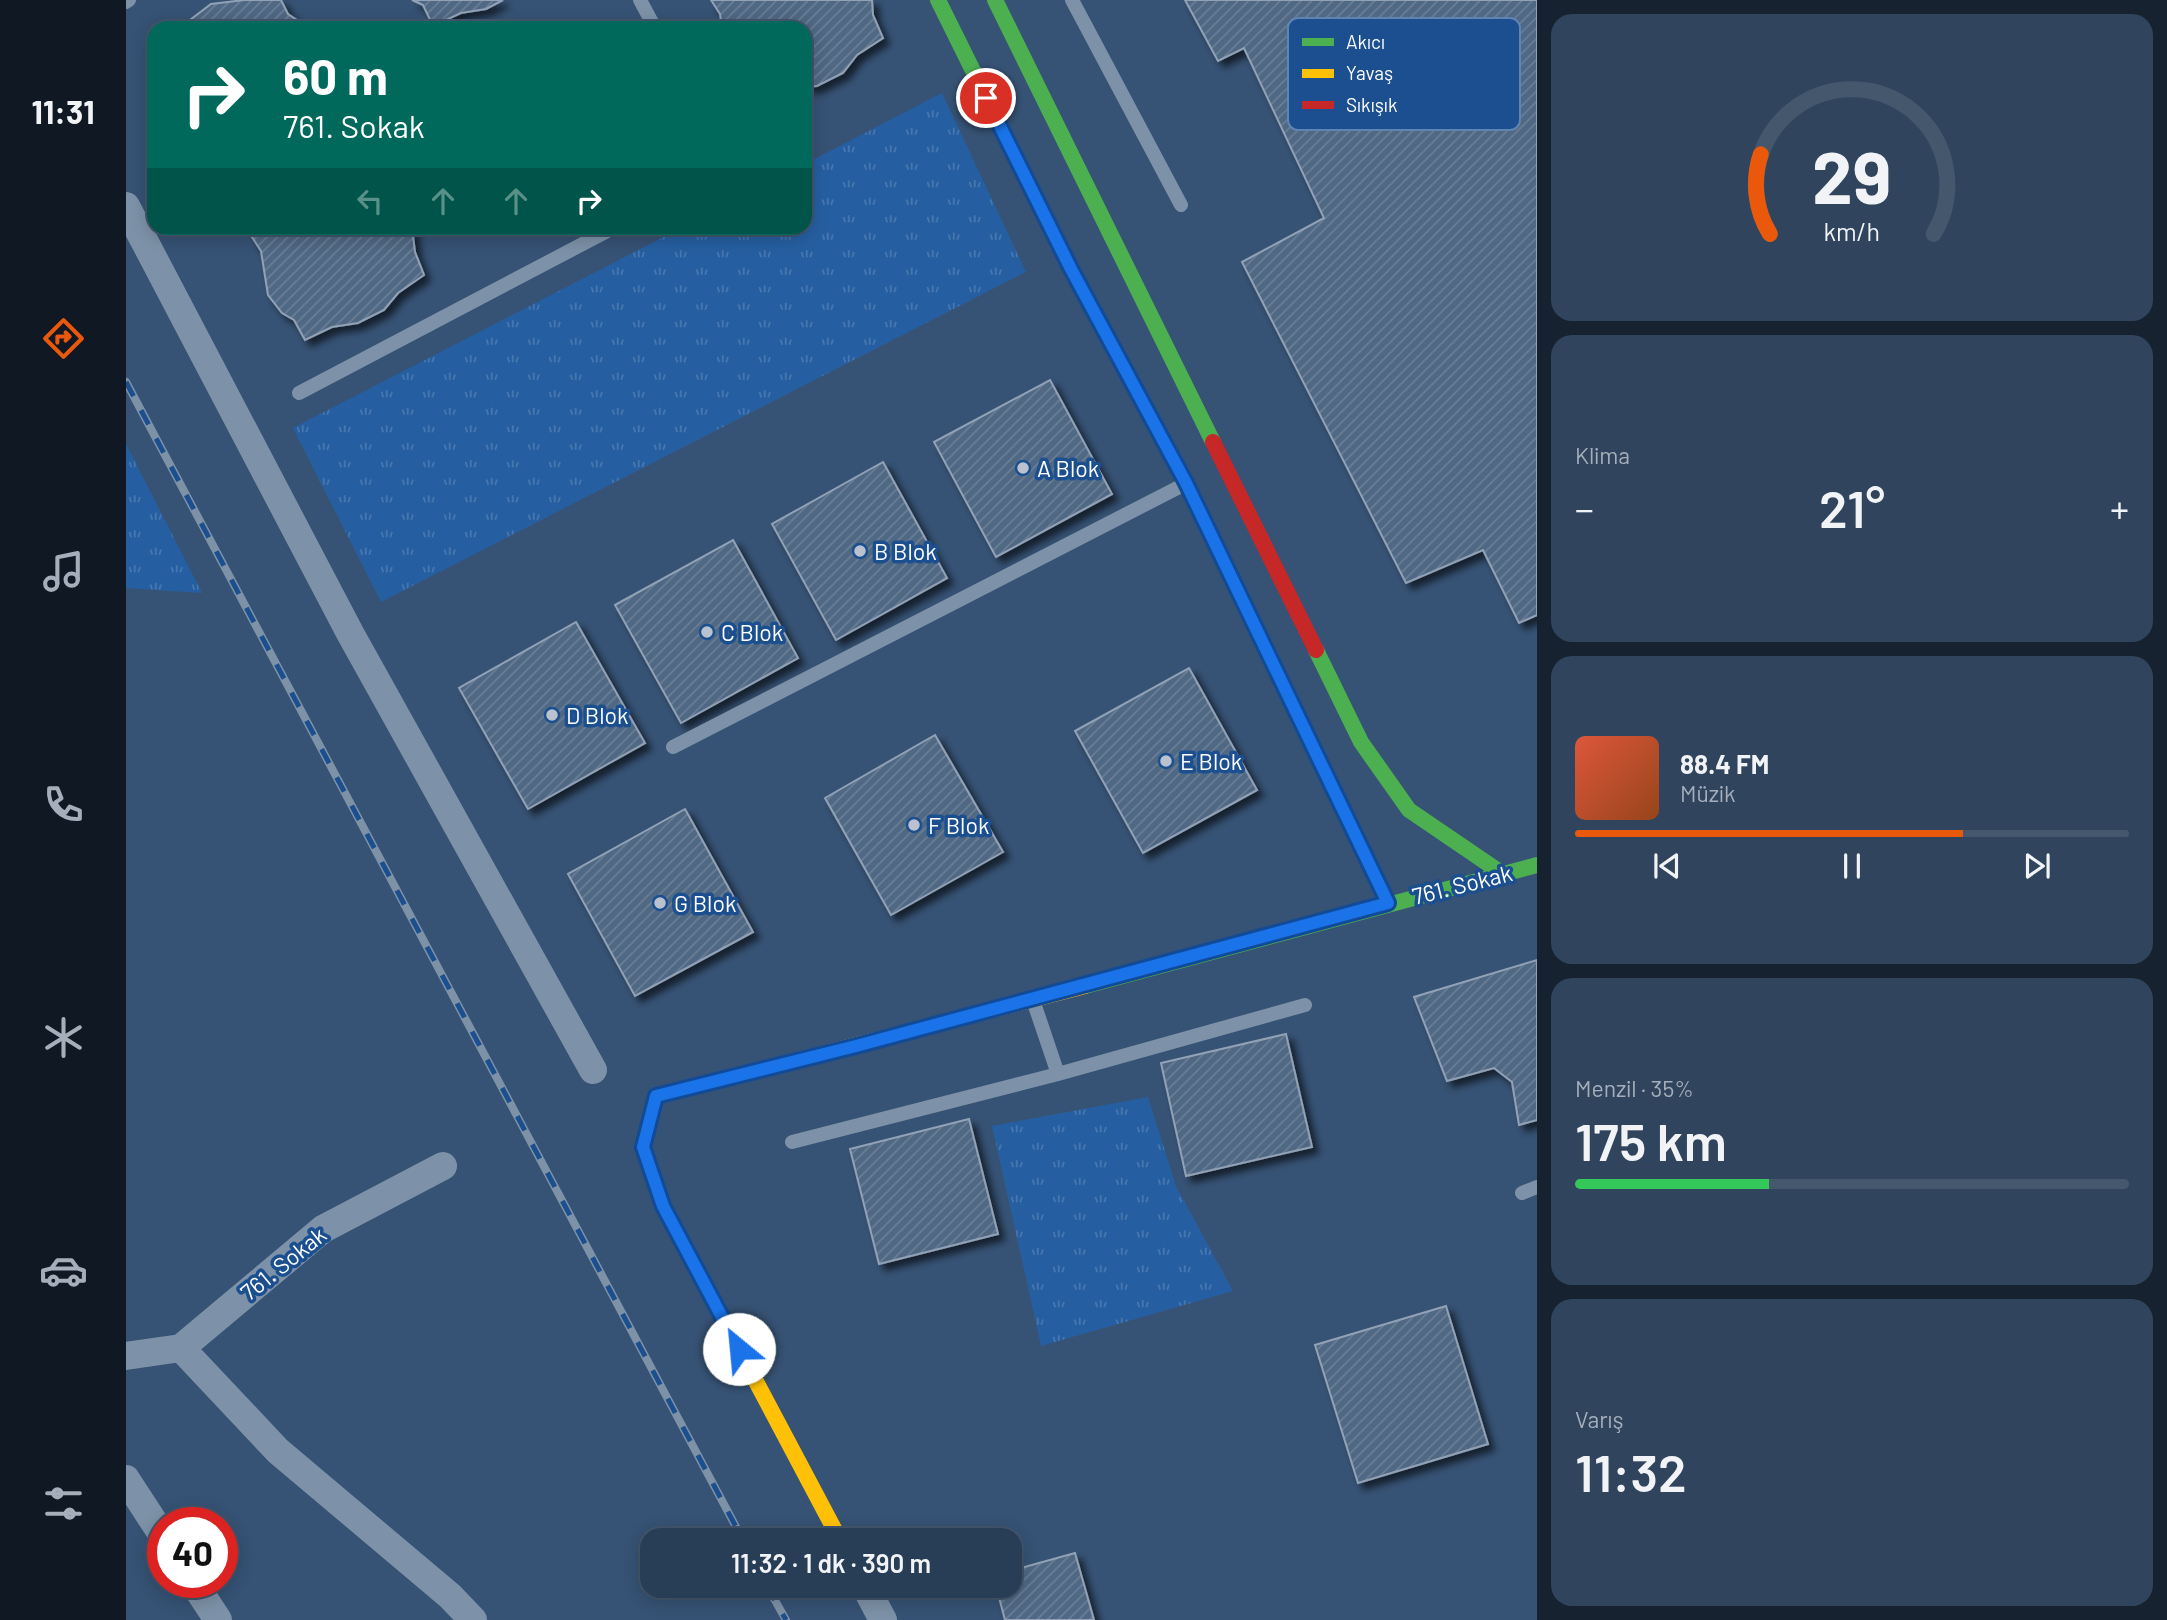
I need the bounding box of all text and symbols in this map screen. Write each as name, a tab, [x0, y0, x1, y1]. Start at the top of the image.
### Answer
legend	[1288, 18, 1520, 130]
text: Akıcı	[1346, 30, 1385, 53]
text: 60 m	[283, 46, 388, 105]
icon: right	[168, 49, 259, 140]
text: Yavaş	[1346, 61, 1393, 84]
pin	[956, 68, 1016, 128]
icon: arrive	[967, 79, 1005, 117]
text: 11:31	[31, 92, 95, 130]
text: Sıkışık	[1346, 93, 1397, 116]
text: 761. Sokak	[283, 106, 425, 144]
text: 29	[1812, 131, 1892, 219]
icon: left	[351, 182, 389, 220]
icon: ahead	[424, 182, 462, 220]
icon: ahead	[497, 182, 535, 220]
icon: right	[570, 182, 608, 220]
text: km/h	[1824, 215, 1880, 245]
icon: directions	[39, 314, 88, 363]
text: Klima	[1575, 441, 1630, 469]
place label: A Blok	[1037, 454, 1099, 482]
marker: A Blok	[1015, 460, 1031, 476]
text: 21°	[1819, 476, 1885, 538]
text: −	[1575, 485, 1594, 531]
text: +	[2110, 485, 2129, 531]
place label: B Blok	[874, 537, 937, 565]
marker: B Blok	[852, 543, 868, 559]
icon: music	[39, 547, 88, 596]
place label: C Blok	[721, 618, 783, 646]
marker: C Blok	[699, 624, 715, 640]
place label: D Blok	[566, 701, 629, 729]
marker: D Blok	[544, 707, 560, 723]
place label: E Blok	[1180, 747, 1242, 775]
text: 88.4 FM	[1680, 748, 1769, 779]
marker: E Blok	[1158, 753, 1174, 769]
text: Müzik	[1680, 779, 1735, 807]
icon: phone	[39, 780, 88, 829]
place label: F Blok	[928, 811, 989, 839]
marker: F Blok	[906, 817, 922, 833]
icon: previous	[1648, 847, 1686, 885]
icon: pause	[1833, 847, 1871, 885]
icon: next	[2018, 847, 2056, 885]
street label: 761. Sokak	[1409, 858, 1515, 910]
place label: G Blok	[674, 889, 736, 917]
marker: G Blok	[652, 895, 668, 911]
icon: climate	[39, 1013, 88, 1062]
text: Menzil · 35%	[1575, 1074, 1694, 1102]
text: 175 km	[1575, 1109, 1727, 1171]
street label: 761. Sokak	[235, 1220, 331, 1306]
icon: car	[39, 1246, 88, 1295]
position arrow	[702, 1312, 776, 1386]
text: Varış	[1575, 1405, 1624, 1433]
text: 11:32	[1575, 1440, 1687, 1502]
icon: filters	[39, 1479, 88, 1528]
speed limit sign: 40	[147, 1507, 238, 1598]
text: 11:32 · 1 dk · 390 m	[731, 1547, 931, 1578]

